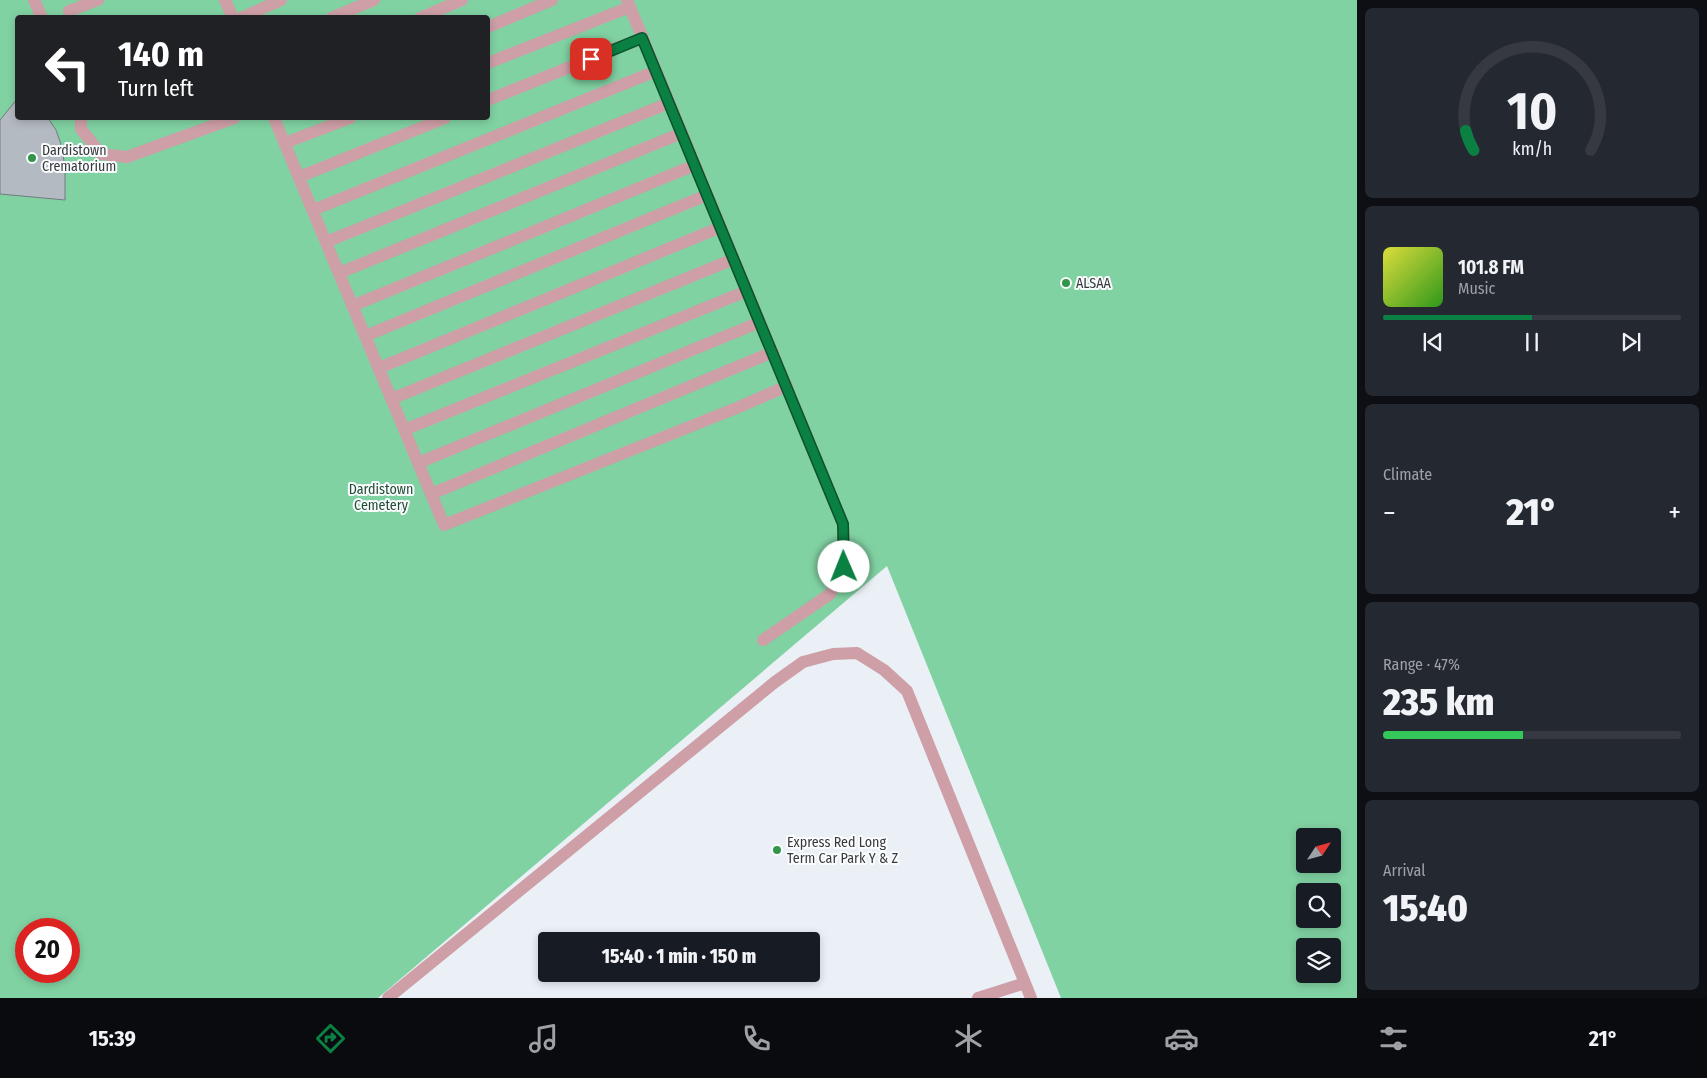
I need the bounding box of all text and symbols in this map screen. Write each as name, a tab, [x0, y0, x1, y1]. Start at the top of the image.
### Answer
text: 140 m	[118, 33, 204, 75]
icon: left	[35, 35, 100, 100]
pin	[570, 38, 612, 80]
icon: arrive	[577, 45, 605, 73]
text: Turn left	[118, 75, 194, 102]
text: 10	[1507, 80, 1557, 143]
text: km/h	[1512, 138, 1552, 160]
place label: Dardistown Crematorium	[42, 142, 116, 175]
marker: Dardistown Crematorium	[26, 152, 38, 164]
text: 101.8 FM	[1458, 256, 1524, 279]
place label: ALSAA	[1076, 275, 1112, 292]
marker: ALSAA	[1060, 277, 1072, 289]
text: Music	[1458, 279, 1495, 298]
icon: previous	[1419, 328, 1447, 356]
icon: pause	[1518, 328, 1546, 356]
icon: next	[1617, 328, 1645, 356]
text: Climate	[1383, 465, 1432, 484]
park label: Dardistown Cemetery	[349, 481, 413, 514]
text: 21°	[1506, 489, 1558, 535]
text: −	[1383, 496, 1396, 529]
text: +	[1668, 496, 1681, 529]
position arrow	[817, 540, 869, 592]
text: Range · 47%	[1383, 655, 1460, 674]
text: 235 km	[1383, 679, 1495, 725]
north arrow	[1296, 828, 1341, 872]
map controls	[1296, 828, 1341, 983]
place label: Express Red Long Term Car Park Y & Z	[787, 834, 899, 867]
marker: Express Red Long Term Car Park Y & Z	[771, 844, 783, 856]
text: Arrival	[1383, 861, 1425, 880]
button: search	[1296, 883, 1341, 928]
text: 15:40	[1383, 885, 1468, 931]
speed limit sign: 20	[15, 918, 80, 983]
button: layers	[1296, 938, 1341, 983]
text: 15:40 · 1 min · 150 m	[602, 945, 756, 968]
icon: directions	[313, 1021, 348, 1056]
icon: music	[526, 1021, 561, 1056]
icon: phone	[739, 1021, 774, 1056]
icon: climate	[951, 1021, 986, 1056]
icon: car	[1164, 1021, 1199, 1056]
icon: filters	[1376, 1021, 1411, 1056]
text: 15:39	[89, 1025, 136, 1052]
text: 21°	[1589, 1025, 1618, 1052]

